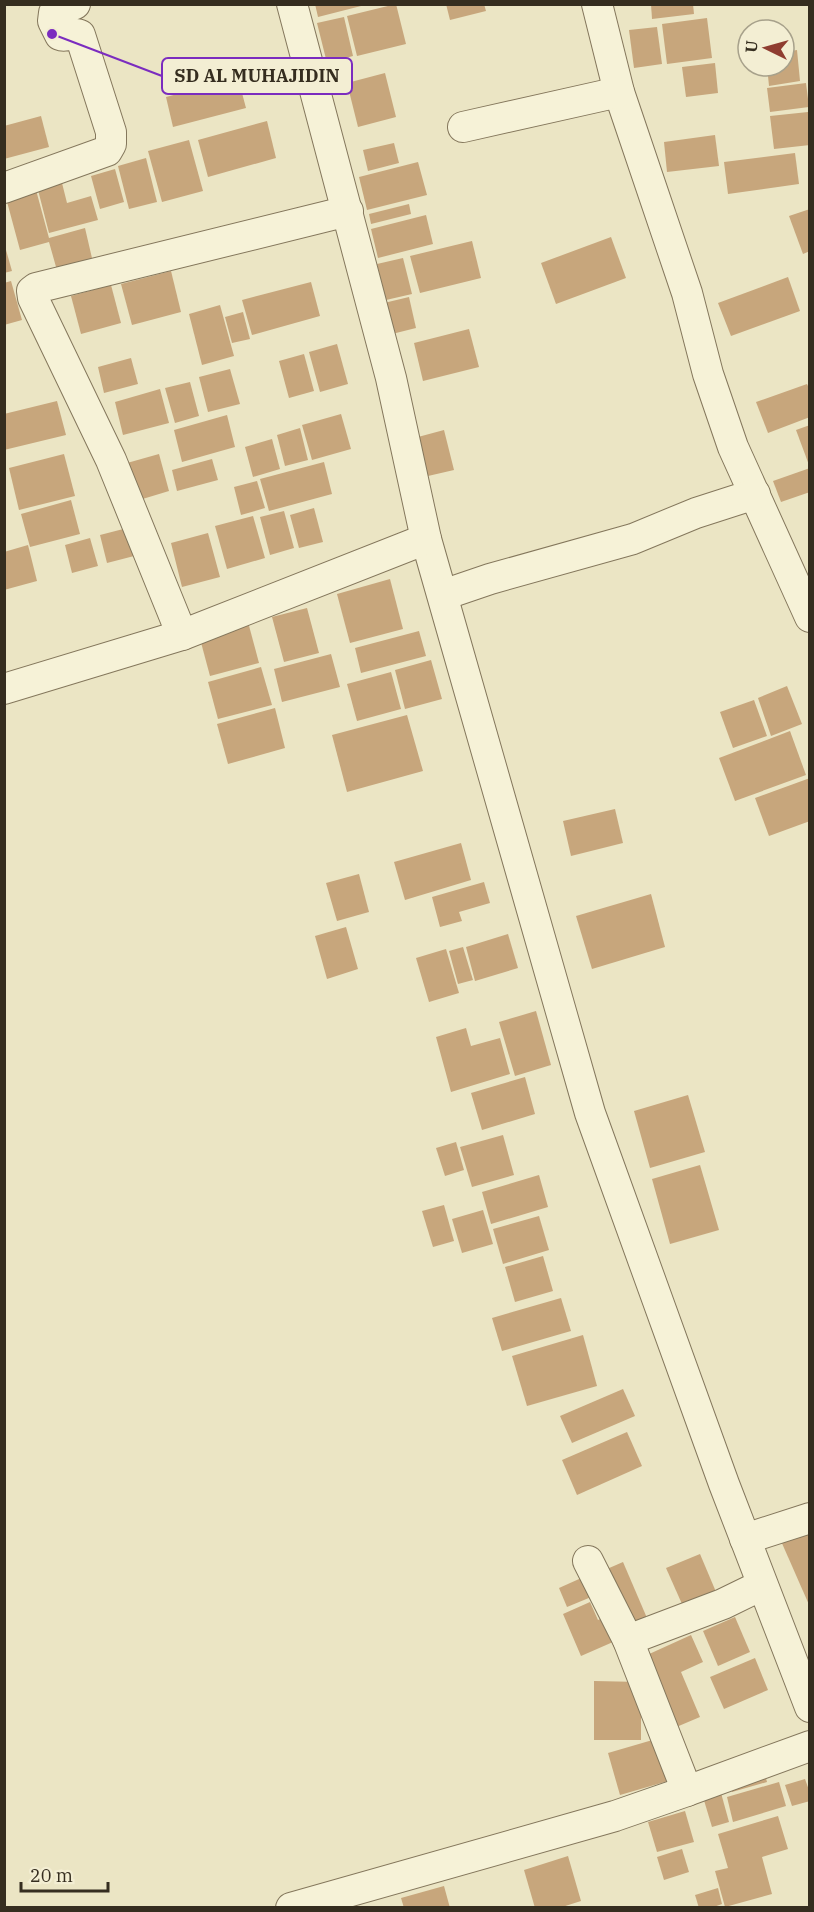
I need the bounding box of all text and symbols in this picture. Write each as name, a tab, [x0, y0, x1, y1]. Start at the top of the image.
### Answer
north arrow	[736, 18, 796, 78]
text: U	[741, 40, 762, 54]
callout: SD AL MUHAJIDIN	[162, 58, 352, 94]
text: SD AL MUHAJIDIN	[174, 64, 340, 87]
scale bar	[21, 1855, 108, 1893]
text: 20 m	[30, 1864, 73, 1887]

